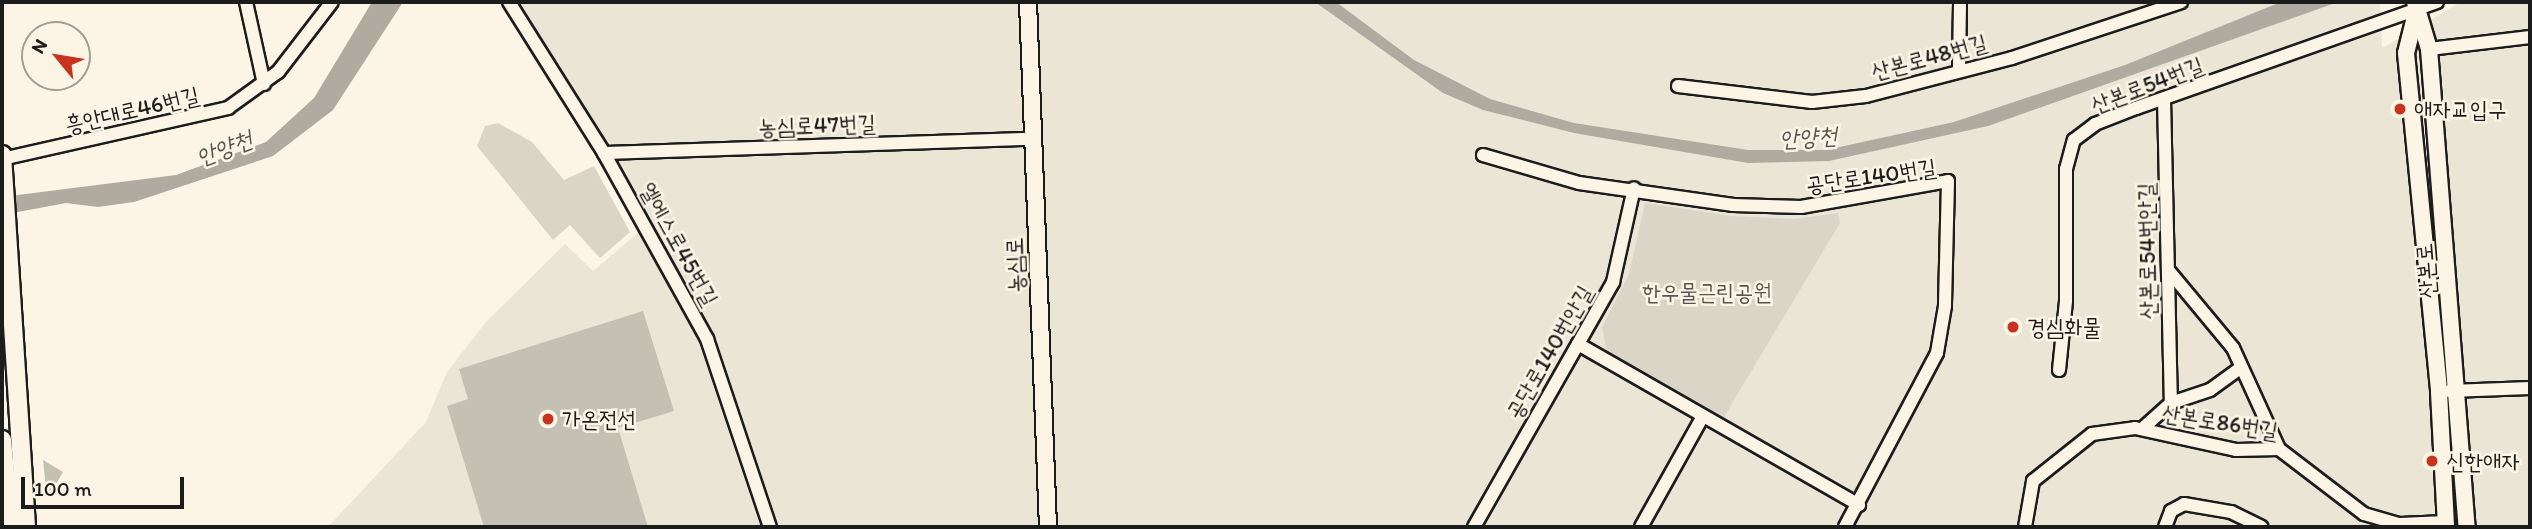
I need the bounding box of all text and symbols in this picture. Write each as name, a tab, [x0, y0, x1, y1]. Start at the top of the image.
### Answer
north arrow	[21, 21, 91, 91]
street label: 산본로48번길	[1868, 28, 1990, 86]
text: N	[26, 35, 52, 58]
street label: 산본로54번길	[2087, 51, 2207, 119]
street label: 흥안대로46번길	[62, 81, 202, 139]
place label: 애자교입구	[2414, 95, 2507, 123]
marker: 애자교입구	[2392, 101, 2408, 117]
street label: 농심로47번길	[758, 109, 876, 141]
water label: 안양천	[1778, 121, 1838, 153]
water label: 안양천	[192, 124, 256, 172]
street label: 공단로140번길	[1804, 153, 1938, 199]
street label: 엘에스로45번길	[634, 177, 724, 311]
street label: 산본로54번안길	[2132, 182, 2162, 320]
street label: 농심로	[1000, 237, 1030, 293]
street label: 산본로	[2410, 242, 2442, 300]
park label: 한우물근린공원	[1642, 278, 1772, 306]
street label: 공단로140번안길	[1500, 280, 1598, 424]
place label: 경심화물	[2027, 313, 2101, 341]
marker: 경심화물	[2005, 319, 2021, 335]
street label: 산본로86번길	[2160, 399, 2280, 445]
place label: 가온전선	[562, 405, 636, 433]
marker: 가온전선	[540, 411, 556, 427]
place label: 신한애자	[2446, 447, 2520, 475]
marker: 신한애자	[2424, 453, 2440, 469]
scale bar	[24, 462, 187, 506]
text: 100 m	[34, 476, 92, 501]

